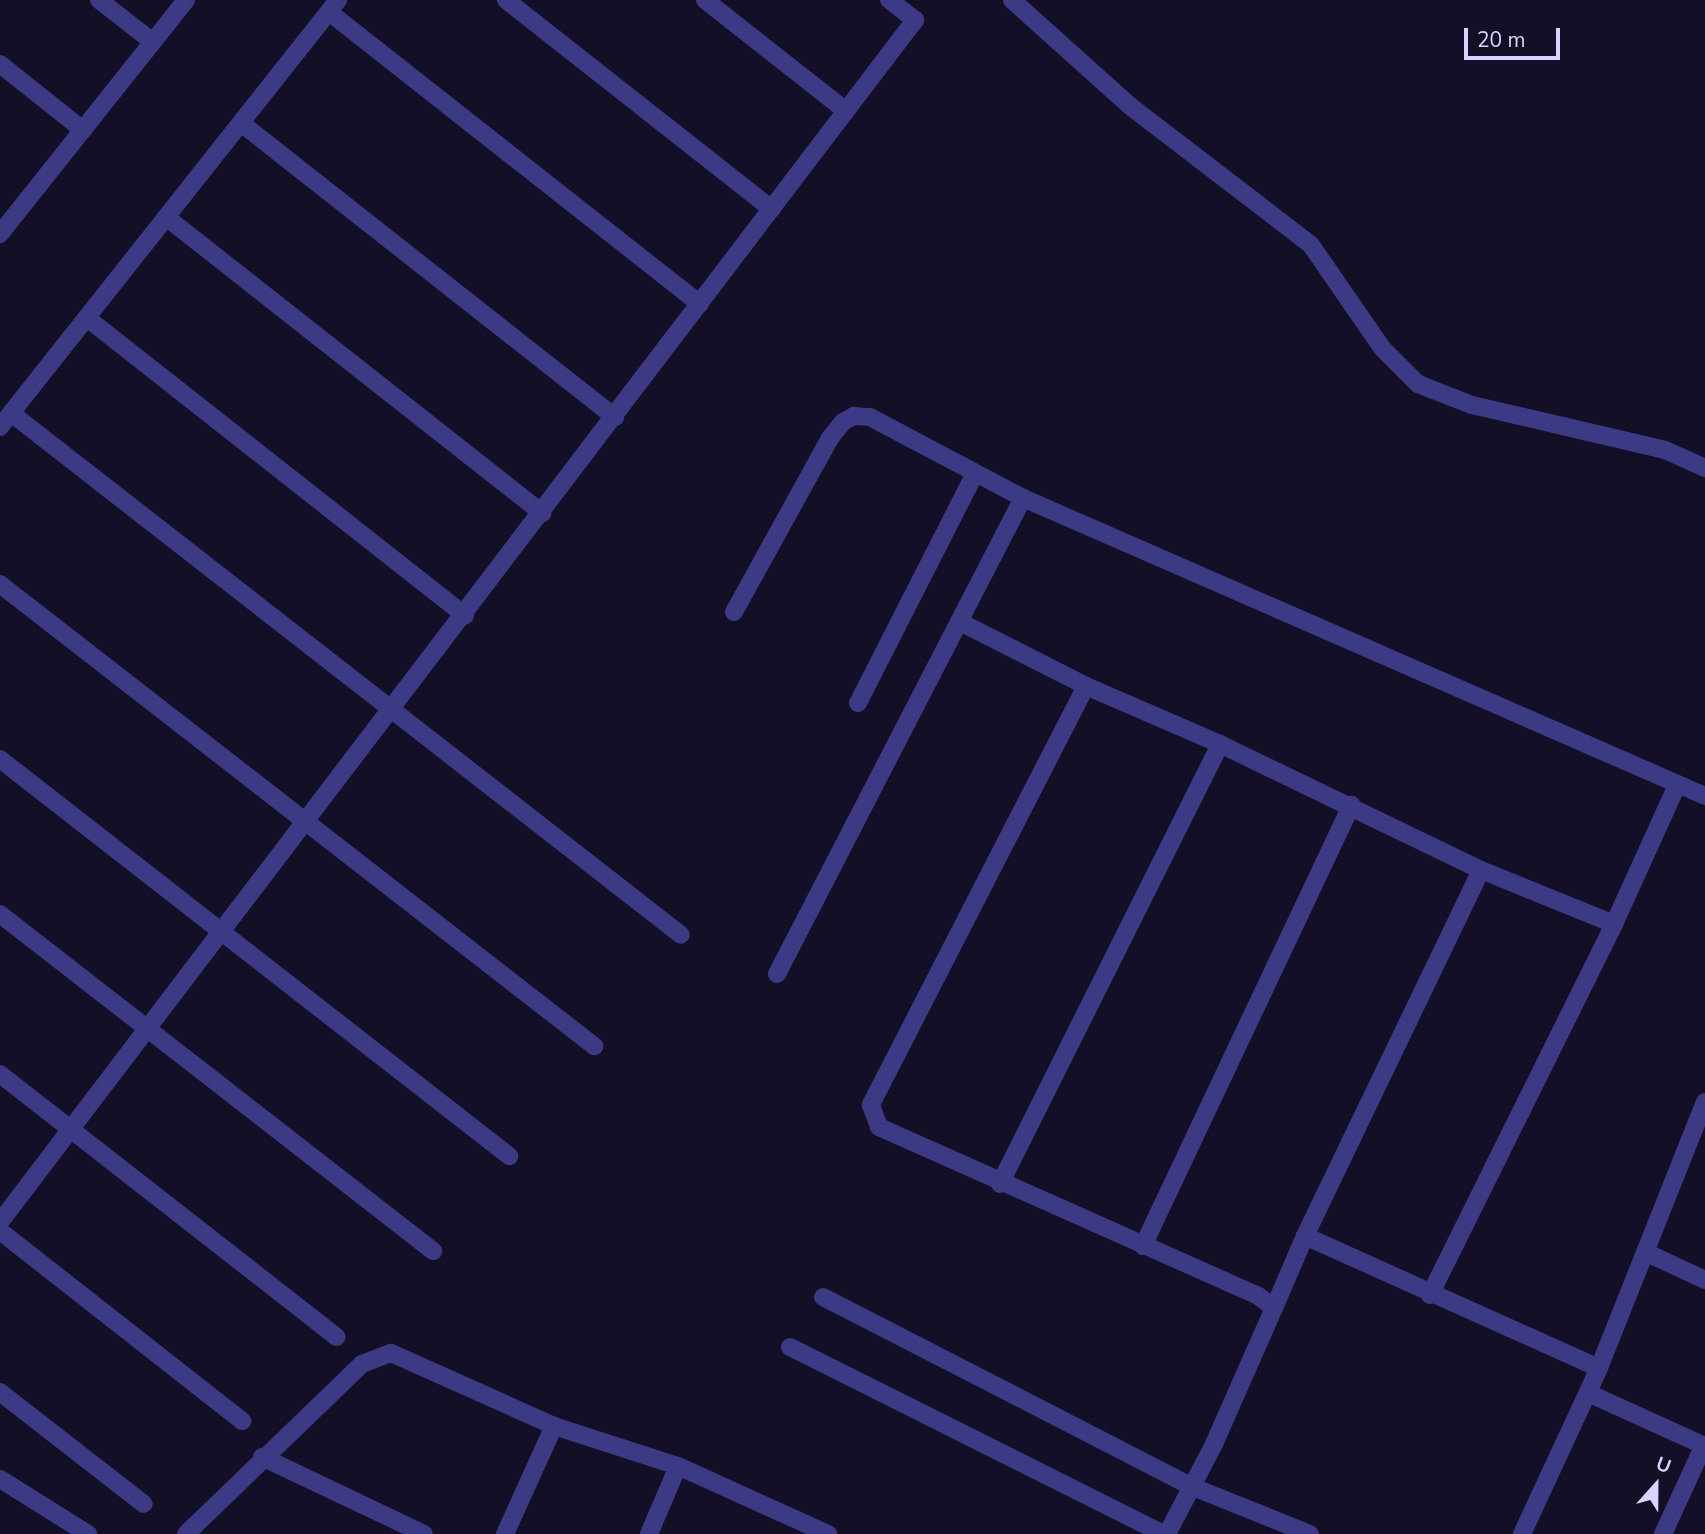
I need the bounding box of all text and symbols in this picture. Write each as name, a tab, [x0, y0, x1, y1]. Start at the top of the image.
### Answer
scale bar	[1467, 14, 1563, 58]
text: 20 m	[1477, 26, 1526, 54]
north arrow	[1621, 1450, 1691, 1520]
text: U	[1652, 1451, 1675, 1480]

